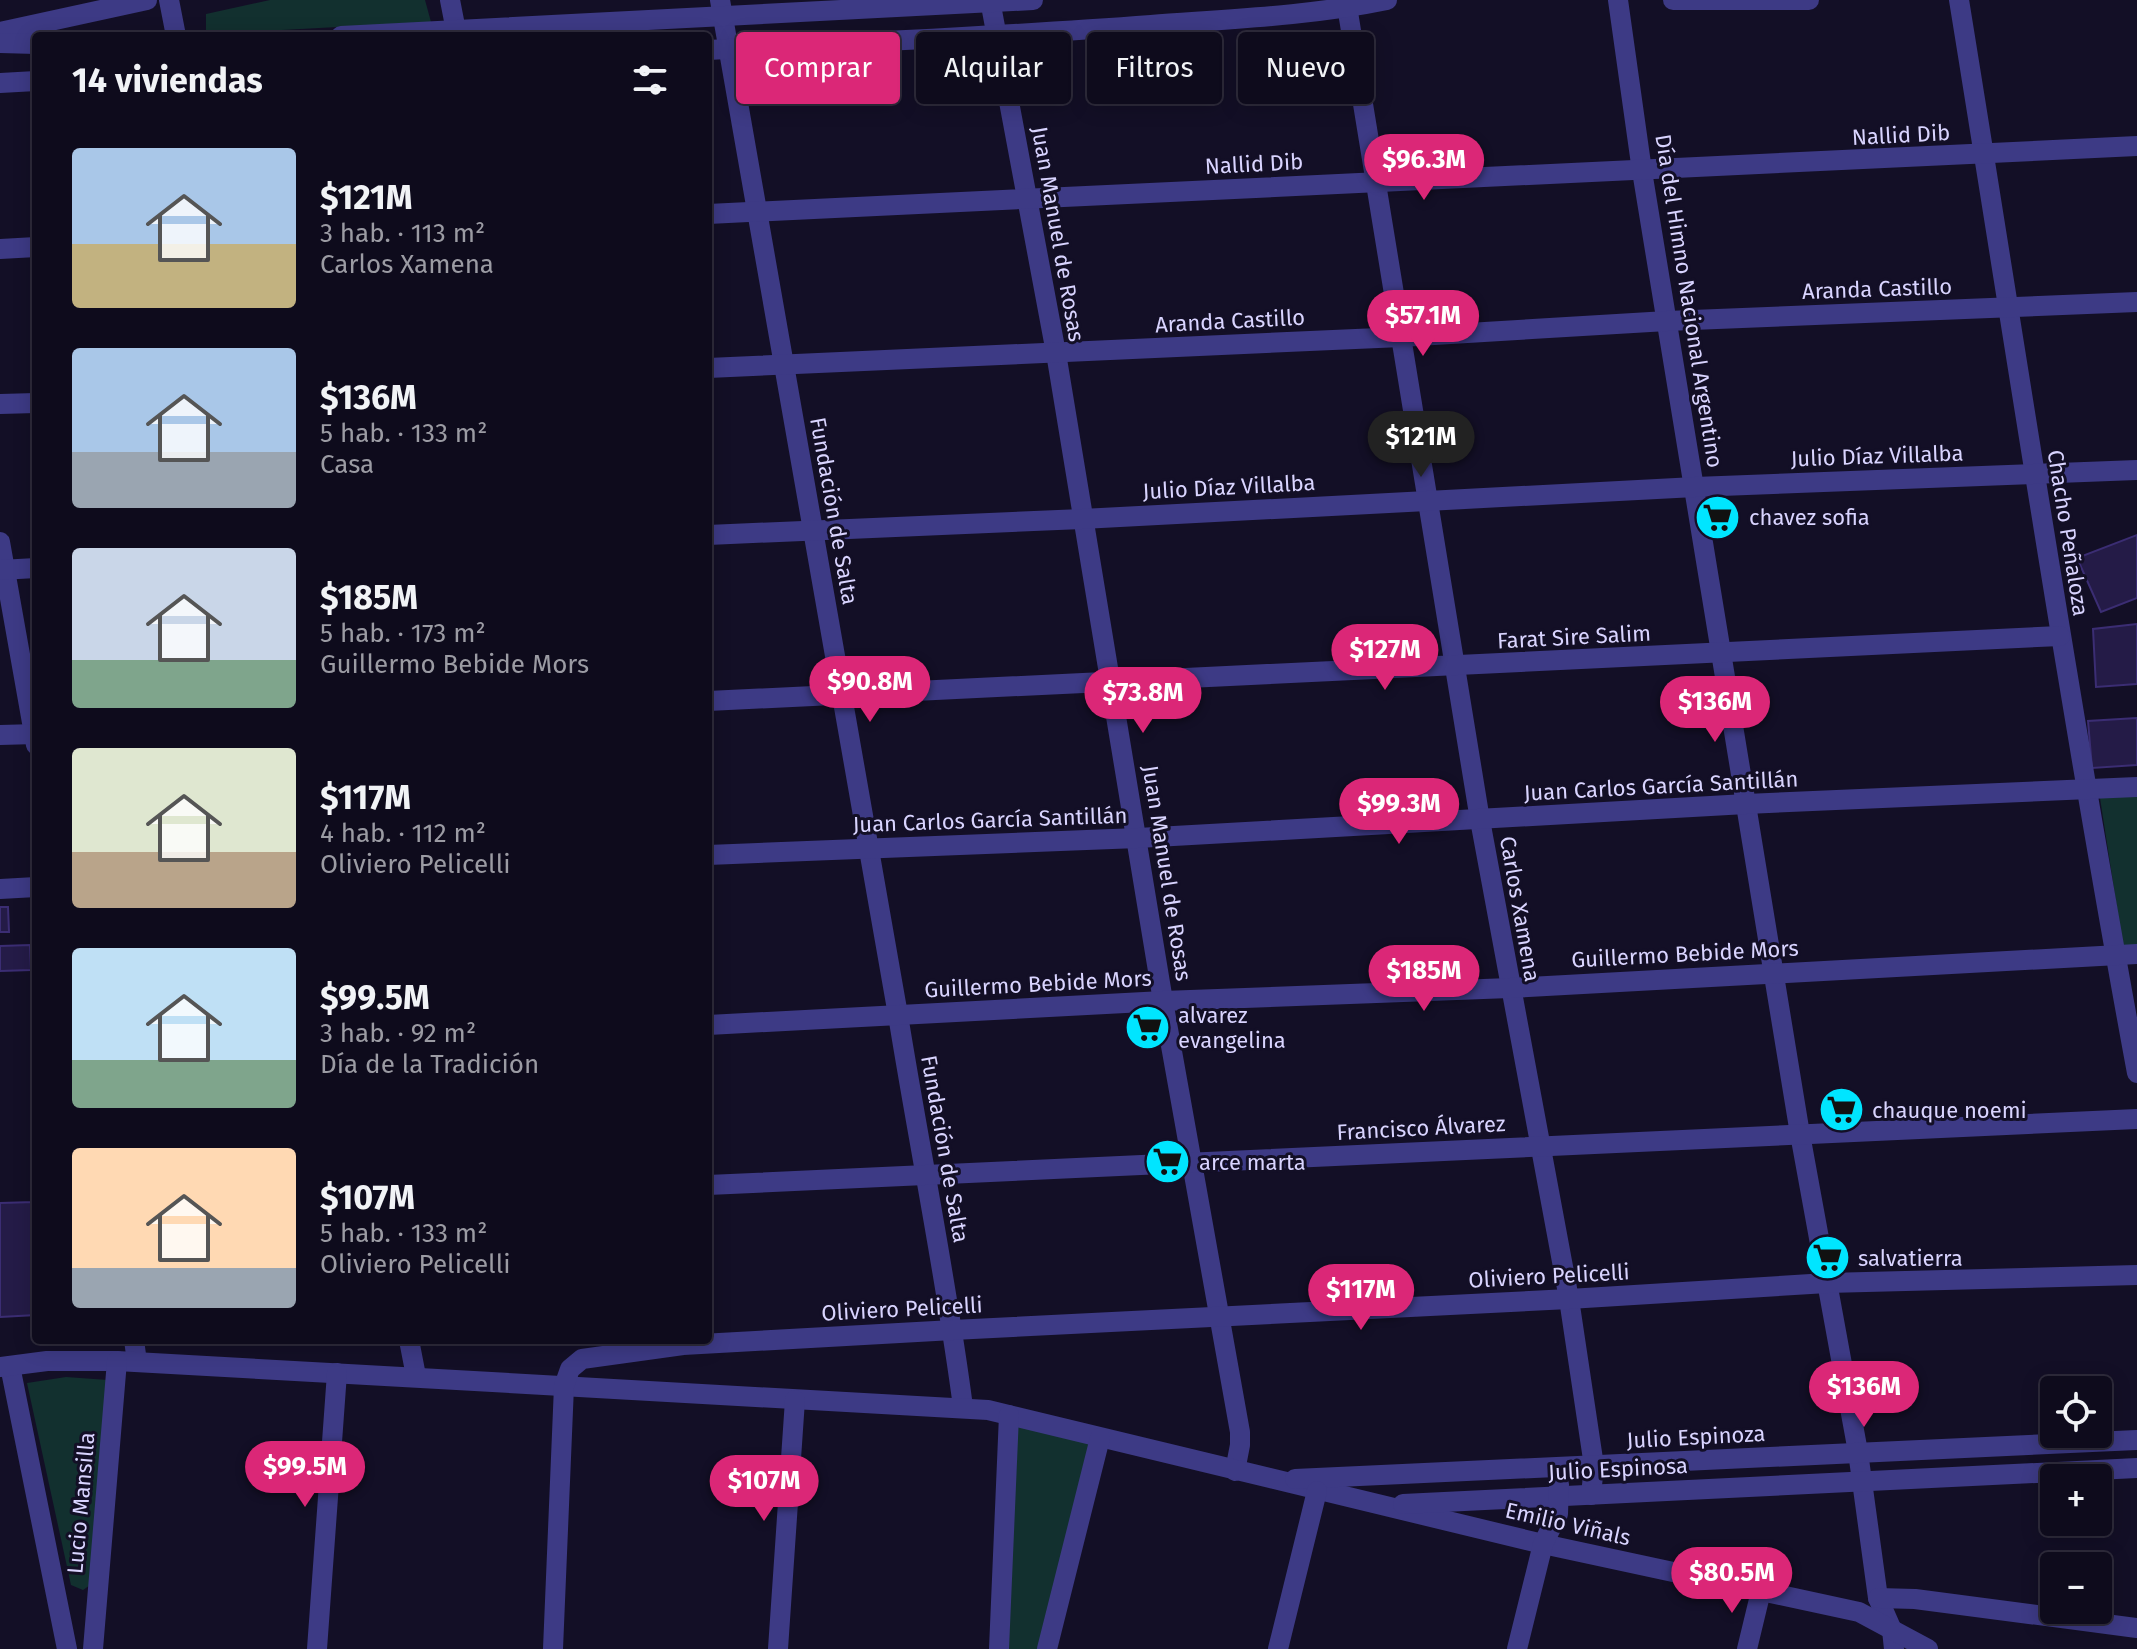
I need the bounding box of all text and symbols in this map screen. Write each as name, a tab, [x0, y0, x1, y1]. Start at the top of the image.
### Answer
chip: Comprar	[736, 32, 900, 104]
chip: Alquilar	[916, 32, 1071, 104]
chip: Filtros	[1087, 32, 1222, 104]
chip: Nuevo	[1238, 32, 1374, 104]
icon: filters	[628, 58, 672, 102]
text: 14 viviendas	[72, 60, 263, 101]
street label: Nallid Dib	[1851, 119, 1951, 151]
street label: Juan Manuel de Rosas	[1026, 124, 1090, 344]
street label: Día del Himno Nacional Argentino	[1649, 132, 1729, 470]
pin: $96.3M	[1359, 134, 1489, 202]
text: $96.3M	[1382, 144, 1466, 175]
street label: Nallid Dib	[1204, 148, 1304, 180]
text: $121M	[320, 177, 413, 218]
icon: home	[136, 180, 232, 276]
text: 3 hab. · 113 m²	[320, 218, 485, 249]
text: Carlos Xamena	[320, 249, 494, 280]
street label: Aranda Castillo	[1802, 273, 1952, 305]
pin: $57.1M	[1358, 290, 1488, 358]
text: $57.1M	[1385, 300, 1461, 331]
street label: Aranda Castillo	[1154, 304, 1306, 338]
text: $136M	[320, 377, 417, 418]
icon: home	[136, 380, 232, 476]
pin: $121M	[1365, 411, 1477, 479]
street label: Fundación de Salta	[804, 415, 864, 607]
text: 5 hab. · 133 m²	[320, 418, 487, 449]
text: $121M	[1386, 421, 1456, 452]
street label: Julio Díaz Villalba	[1790, 439, 1964, 473]
street label: Chacho Peñaloza	[2042, 448, 2094, 618]
text: Casa	[320, 449, 374, 480]
street label: Julio Díaz Villalba	[1142, 469, 1316, 505]
supermarket icon: chavez sofia	[1694, 493, 1742, 541]
place label: chavez sofia	[1749, 504, 1870, 531]
text: $185M	[320, 577, 418, 618]
icon: home	[136, 580, 232, 676]
text: 5 hab. · 173 m²	[320, 618, 486, 649]
street label: Farat Sire Salim	[1496, 619, 1652, 655]
pin: $127M	[1329, 624, 1441, 692]
text: $127M	[1349, 634, 1421, 665]
text: Guillermo Bebide Mors	[320, 649, 589, 680]
pin: $90.8M	[805, 656, 935, 724]
text: $90.8M	[827, 666, 913, 697]
pin: $73.8M	[1078, 667, 1208, 735]
pin: $136M	[1659, 676, 1771, 744]
text: $73.8M	[1102, 677, 1184, 708]
text: $136M	[1678, 686, 1752, 717]
street label: Juan Manuel de Rosas	[1137, 763, 1197, 983]
street label: Juan Carlos García Santillán	[1523, 765, 1799, 807]
text: $117M	[320, 777, 411, 818]
pin: $99.3M	[1334, 778, 1464, 846]
icon: home	[136, 780, 232, 876]
text: $99.3M	[1357, 788, 1441, 819]
street label: Juan Carlos García Santillán	[852, 802, 1128, 838]
text: 4 hab. · 112 m²	[320, 818, 486, 849]
street label: Carlos Xamena	[1494, 834, 1546, 984]
text: Oliviero Pelicelli	[320, 849, 511, 880]
street label: Guillermo Bebide Mors	[1571, 935, 1799, 973]
pin: $185M	[1368, 945, 1480, 1013]
text: $185M	[1387, 955, 1461, 986]
street label: Guillermo Bebide Mors	[924, 965, 1152, 1003]
text: $99.5M	[320, 977, 430, 1018]
icon: home	[136, 980, 232, 1076]
place label: alvarez evangelina	[1178, 1002, 1286, 1054]
supermarket icon: alvarez evangelina	[1123, 1004, 1171, 1052]
text: 3 hab. · 92 m²	[320, 1018, 476, 1049]
text: Día de la Tradición	[320, 1049, 539, 1080]
street label: Fundación de Salta	[915, 1053, 975, 1245]
supermarket icon: chauque noemi	[1817, 1086, 1865, 1134]
place label: chauque noemi	[1872, 1097, 2027, 1124]
street label: Francisco Álvarez	[1336, 1110, 1506, 1146]
supermarket icon: arce marta	[1144, 1138, 1192, 1186]
place label: arce marta	[1199, 1149, 1306, 1176]
text: $107M	[320, 1177, 415, 1218]
icon: home	[136, 1180, 232, 1276]
text: 5 hab. · 133 m²	[320, 1218, 487, 1249]
supermarket icon: salvatierra	[1803, 1234, 1851, 1282]
place label: salvatierra	[1858, 1245, 1963, 1272]
text: Oliviero Pelicelli	[320, 1249, 511, 1280]
street label: Oliviero Pelicelli	[1468, 1258, 1630, 1294]
pin: $117M	[1305, 1264, 1417, 1332]
text: $117M	[1326, 1274, 1396, 1305]
street label: Oliviero Pelicelli	[821, 1291, 983, 1327]
pin: $136M	[1808, 1361, 1920, 1429]
text: $136M	[1827, 1371, 1901, 1402]
map controls	[2040, 1376, 2112, 1624]
button: locate	[2040, 1376, 2112, 1448]
street label: Julio Espinoza	[1626, 1420, 1766, 1454]
street label: Lucio Mansilla	[61, 1431, 101, 1575]
pin: $99.5M	[240, 1441, 370, 1509]
text: $99.5M	[263, 1451, 347, 1482]
street label: Julio Espinosa	[1547, 1452, 1689, 1486]
pin: $107M	[708, 1455, 820, 1523]
button: +	[2040, 1464, 2112, 1536]
text: $107M	[728, 1465, 800, 1496]
street label: Emilio Viñals	[1503, 1496, 1633, 1552]
pin: $80.5M	[1667, 1547, 1797, 1615]
button: −	[2040, 1552, 2112, 1624]
text: $80.5M	[1689, 1557, 1775, 1588]

